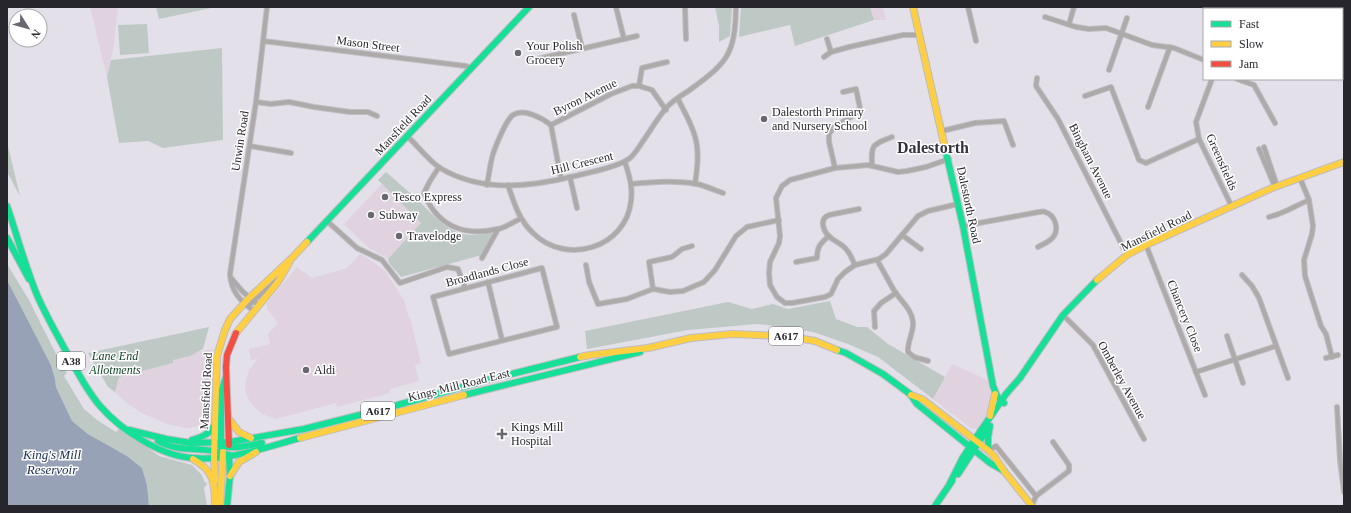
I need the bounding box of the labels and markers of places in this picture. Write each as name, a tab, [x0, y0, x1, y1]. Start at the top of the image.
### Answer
place label: Your Polish Grocery	[526, 39, 582, 67]
marker: Your Polish Grocery	[513, 48, 523, 58]
place label: Dalestorth Primary and Nursery School	[772, 105, 868, 133]
marker: Dalestorth Primary and Nursery School	[759, 114, 769, 124]
place label: Tesco Express	[393, 190, 462, 204]
marker: Tesco Express	[380, 192, 390, 202]
place label: Subway	[379, 208, 418, 222]
marker: Subway	[366, 210, 376, 220]
place label: Travelodge	[407, 229, 461, 243]
marker: Travelodge	[394, 231, 404, 241]
place label: Aldi	[314, 363, 336, 377]
marker: Aldi	[301, 365, 311, 375]
place label: Kings Mill Hospital	[511, 420, 564, 448]
marker: Kings Mill Hospital	[496, 428, 508, 440]

